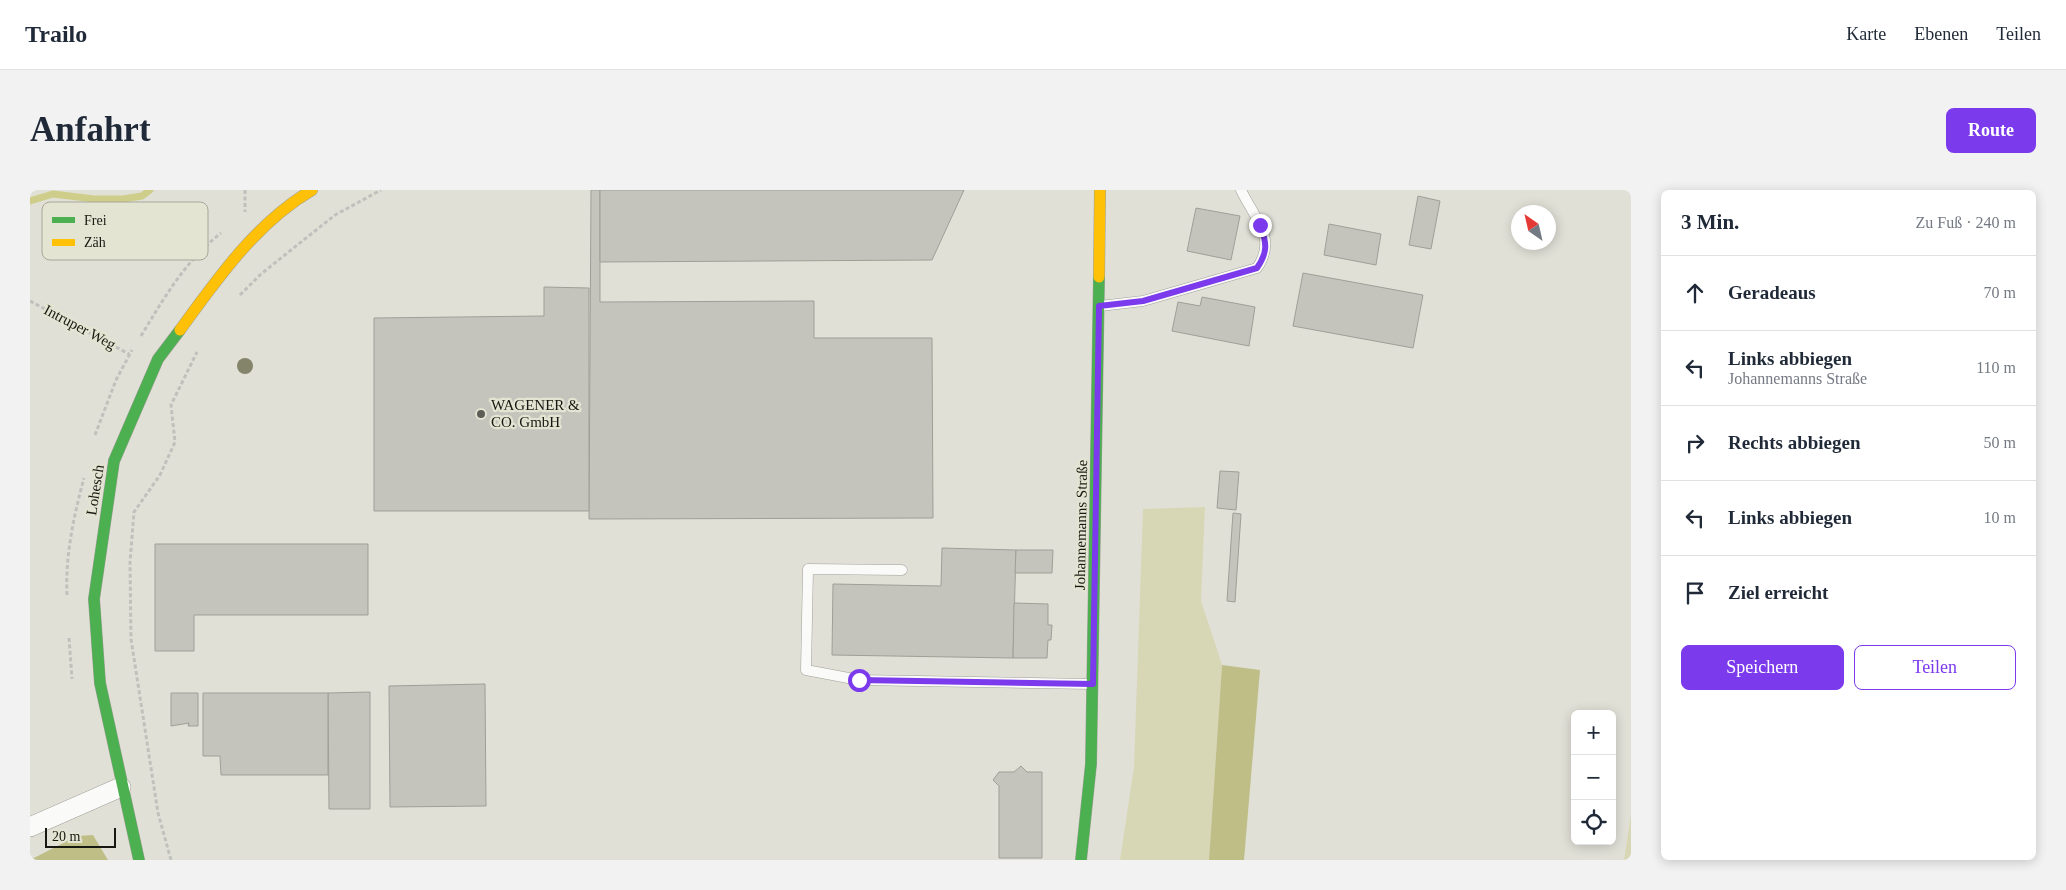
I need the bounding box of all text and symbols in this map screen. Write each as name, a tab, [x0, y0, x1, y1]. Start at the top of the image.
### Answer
text: Trailo	[25, 21, 87, 47]
text: Karte	[1846, 24, 1886, 44]
text: Ebenen	[1914, 24, 1968, 44]
text: Teilen	[1996, 24, 2041, 44]
button: Route	[1946, 108, 2036, 153]
text: Anfahrt	[30, 110, 151, 149]
legend	[42, 202, 208, 260]
north arrow	[1511, 205, 1556, 250]
text: 3 Min.	[1681, 210, 1739, 234]
text: Frei	[84, 213, 107, 228]
route end	[1249, 214, 1272, 237]
text: Zu Fuß · 240 m	[1916, 214, 2016, 231]
text: Zäh	[84, 235, 106, 250]
icon: ahead	[1681, 279, 1709, 307]
text: Geradeaus	[1728, 282, 1816, 303]
text: 70 m	[1984, 284, 2016, 301]
street label: Intruper Weg	[41, 301, 119, 353]
text: Links abbiegen	[1728, 348, 1852, 369]
icon: left	[1681, 354, 1709, 382]
text: 110 m	[1976, 359, 2016, 376]
text: Johannemanns Straße	[1728, 370, 1867, 387]
place label: WAGENER & CO. GmbH	[491, 397, 580, 430]
marker: WAGENER & CO. GmbH	[475, 408, 487, 420]
icon: right	[1681, 429, 1709, 457]
text: Rechts abbiegen	[1728, 432, 1860, 453]
text: 50 m	[1984, 434, 2016, 451]
street label: Johannemanns Straße	[1072, 459, 1090, 590]
street label: Lohesch	[83, 463, 107, 516]
icon: left	[1681, 504, 1709, 532]
text: Links abbiegen	[1728, 507, 1852, 528]
text: 10 m	[1984, 509, 2016, 526]
icon: arrive	[1681, 579, 1709, 607]
text: Ziel erreicht	[1728, 582, 1828, 603]
button: Speichern	[1681, 645, 1844, 690]
button: Teilen	[1854, 645, 2016, 690]
route start	[848, 669, 871, 692]
map controls	[1571, 710, 1616, 845]
button: +	[1571, 710, 1616, 755]
button: −	[1571, 755, 1616, 800]
button: locate	[1571, 800, 1616, 845]
scale bar	[45, 825, 116, 848]
text: 20 m	[52, 829, 80, 844]

